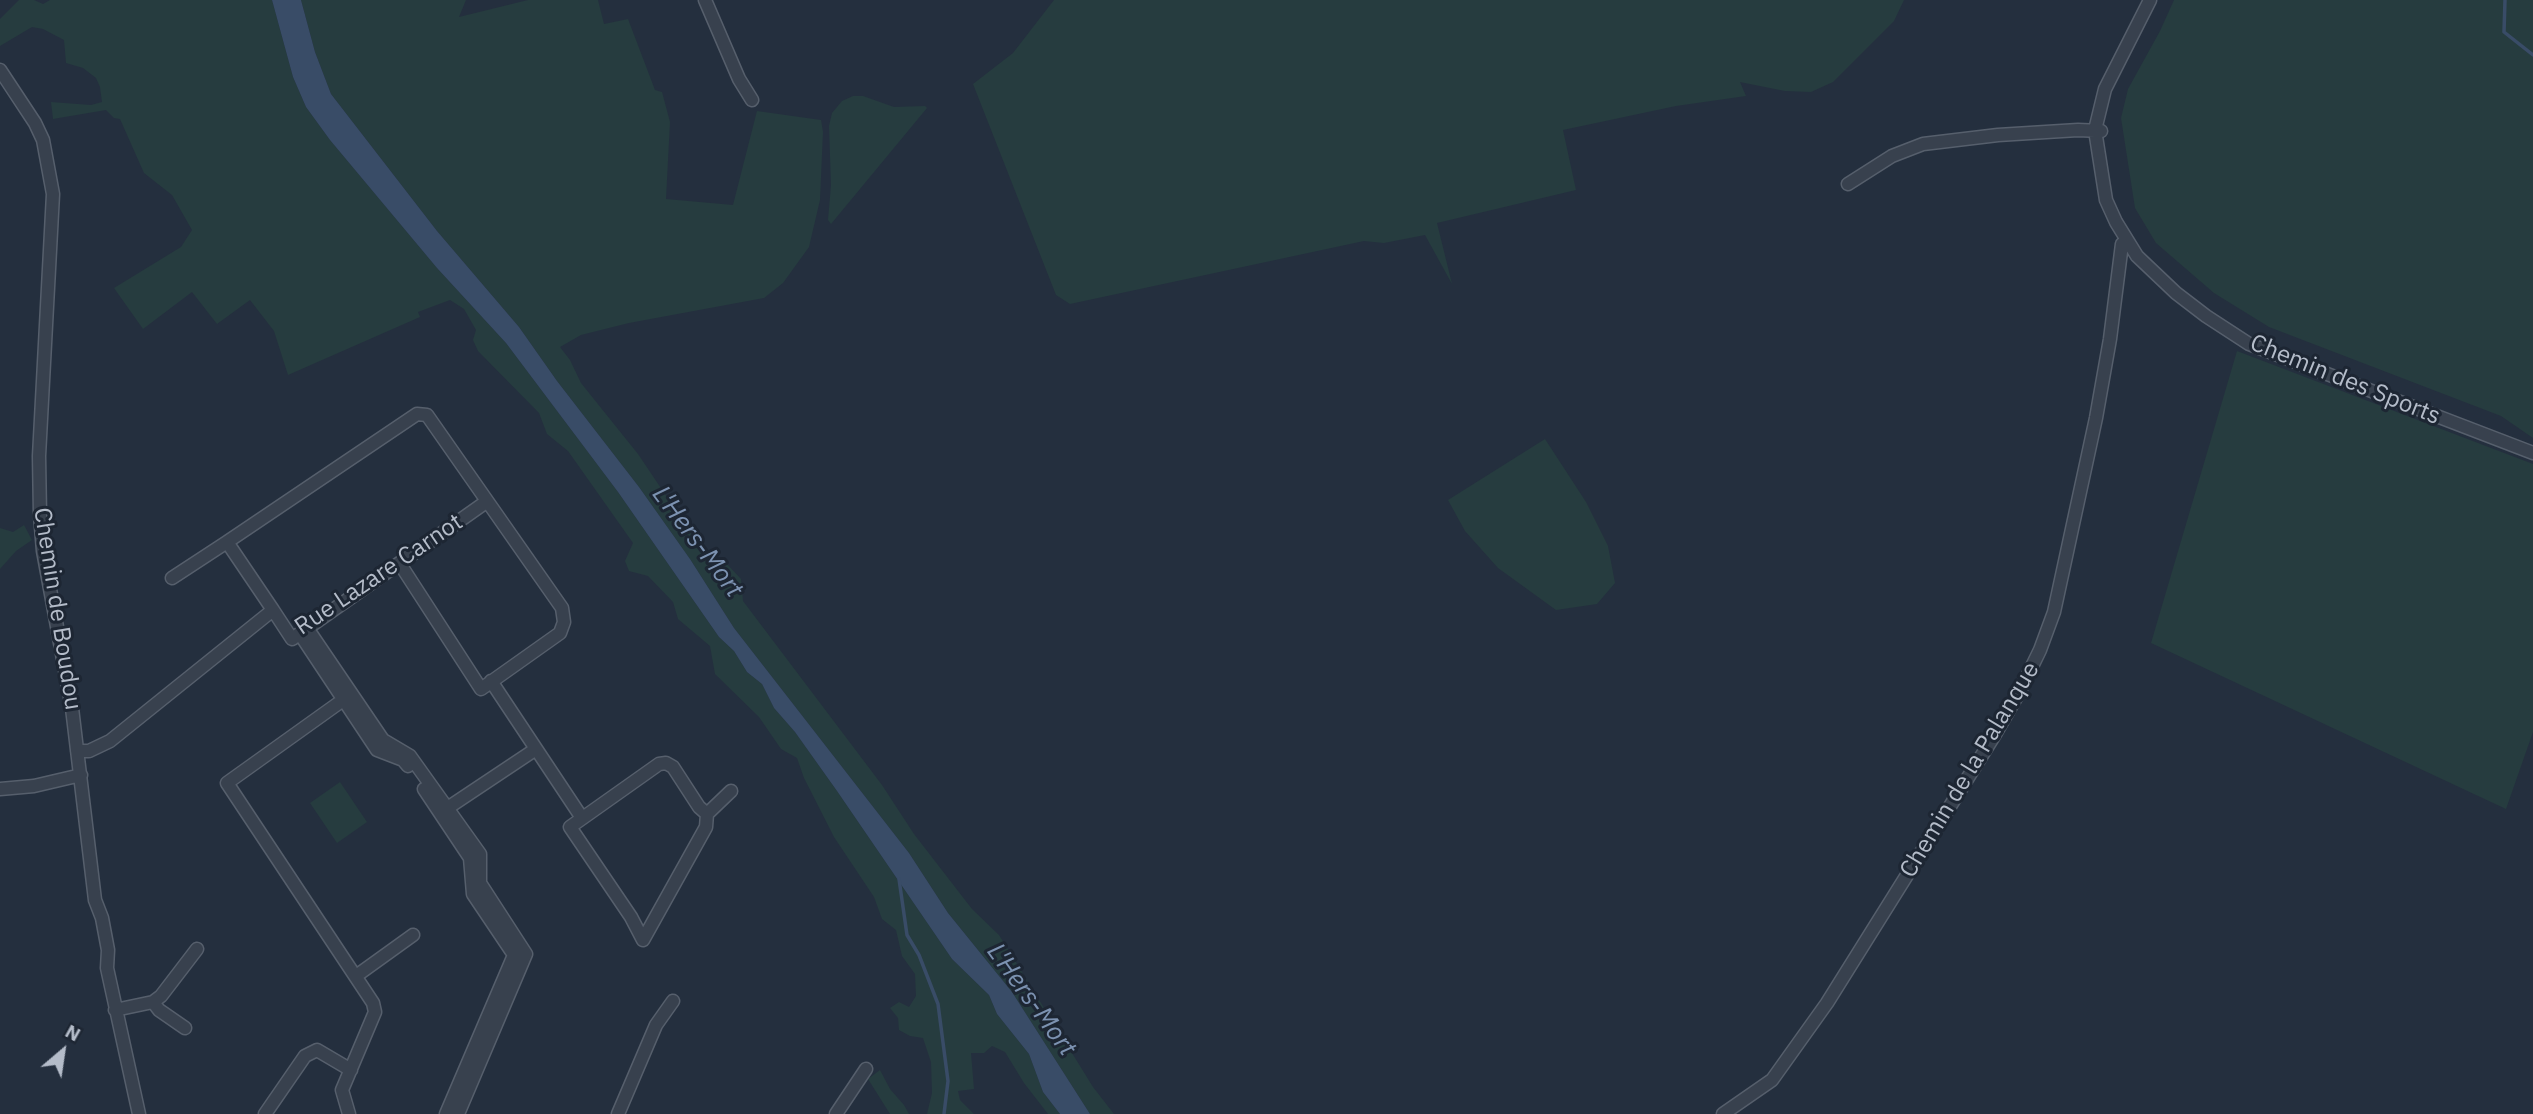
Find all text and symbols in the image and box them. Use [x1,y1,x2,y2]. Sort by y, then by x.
street label: Chemin des Sports [2246,329,2444,431]
water label: L'Hers-Mort [645,480,749,604]
street label: Chemin de Boudou [27,506,87,712]
street label: Rue Lazare Carnot [290,508,468,642]
street label: Chemin de la Palanque [1894,657,2046,883]
water label: L'Hers-Mort [980,938,1082,1062]
north arrow [28,1016,98,1086]
text: N [61,1019,85,1046]

